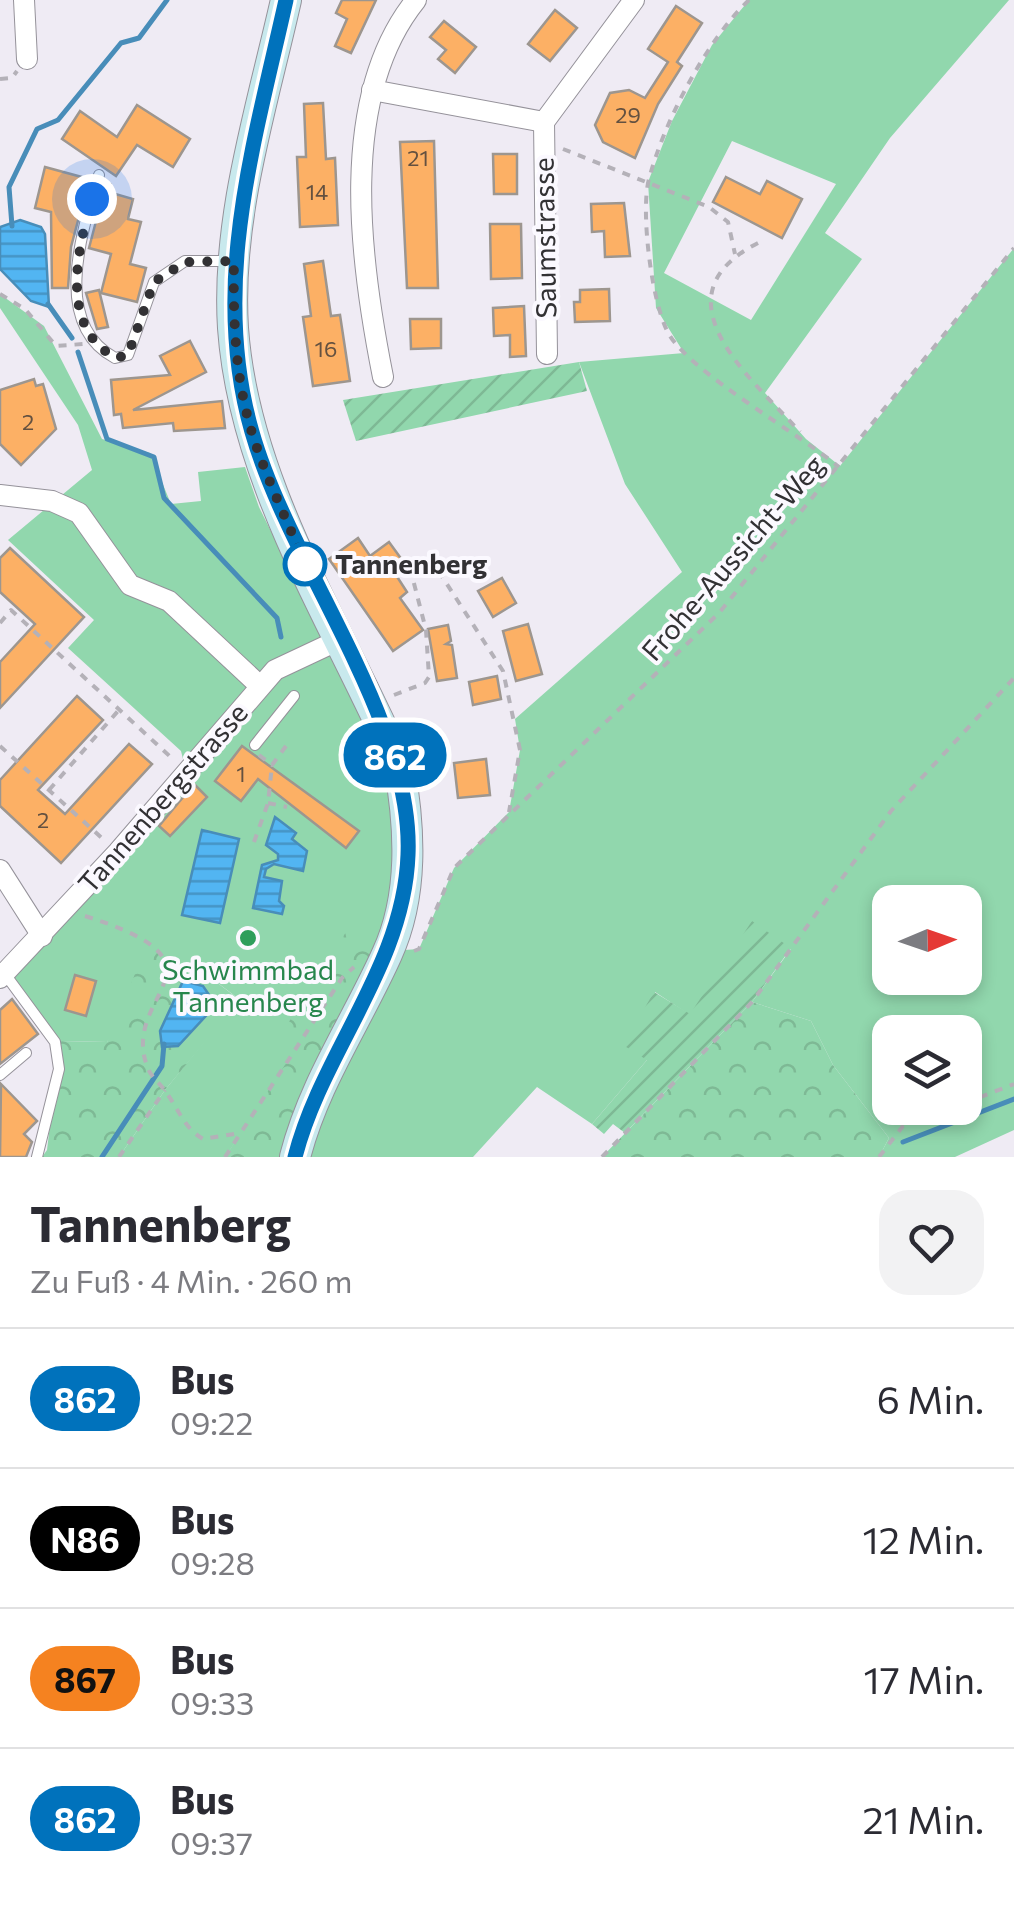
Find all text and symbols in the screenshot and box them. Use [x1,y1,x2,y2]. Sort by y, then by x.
house number: 29 [615,101,641,128]
house number: 21 [407,144,429,171]
street label: Saumstrasse [526,157,562,319]
your location [67,174,117,224]
house number: 14 [306,178,328,205]
house number: 16 [315,335,337,362]
house number: 2 [22,408,34,435]
street label: Frohe-Aussicht-Weg [634,448,831,667]
marker: Tannenberg [284,543,326,585]
place label: Tannenberg [335,546,488,580]
street label: Tannenbergstrasse [70,695,254,899]
line badge: 862 [338,722,452,788]
text: 862 [364,734,426,777]
house number: 1 [236,760,246,787]
house number: 2 [37,806,49,833]
north arrow [872,885,982,995]
map controls [872,885,982,1125]
marker: Schwimmbad Tannenberg [237,927,259,949]
place label: Schwimmbad Tannenberg [162,952,334,1018]
button: layers [872,1015,982,1125]
button: heart [879,1190,984,1295]
text: Tannenberg [30,1193,291,1252]
text: Zu Fuß · 4 Min. · 260 m [30,1260,352,1300]
text: Bus [170,1355,235,1402]
text: 6 Min. [877,1375,984,1422]
text: 862 [54,1377,116,1420]
text: 09:22 [170,1402,253,1442]
text: Bus [170,1495,235,1542]
text: 12 Min. [863,1515,984,1562]
text: N86 [50,1517,120,1560]
text: 09:28 [170,1542,255,1582]
text: Bus [170,1635,235,1682]
text: 17 Min. [864,1655,984,1702]
text: 867 [54,1657,116,1700]
text: 09:33 [170,1682,254,1722]
text: Bus [170,1775,235,1822]
text: 21 Min. [863,1795,984,1842]
text: 862 [54,1797,116,1840]
text: 09:37 [170,1822,253,1862]

